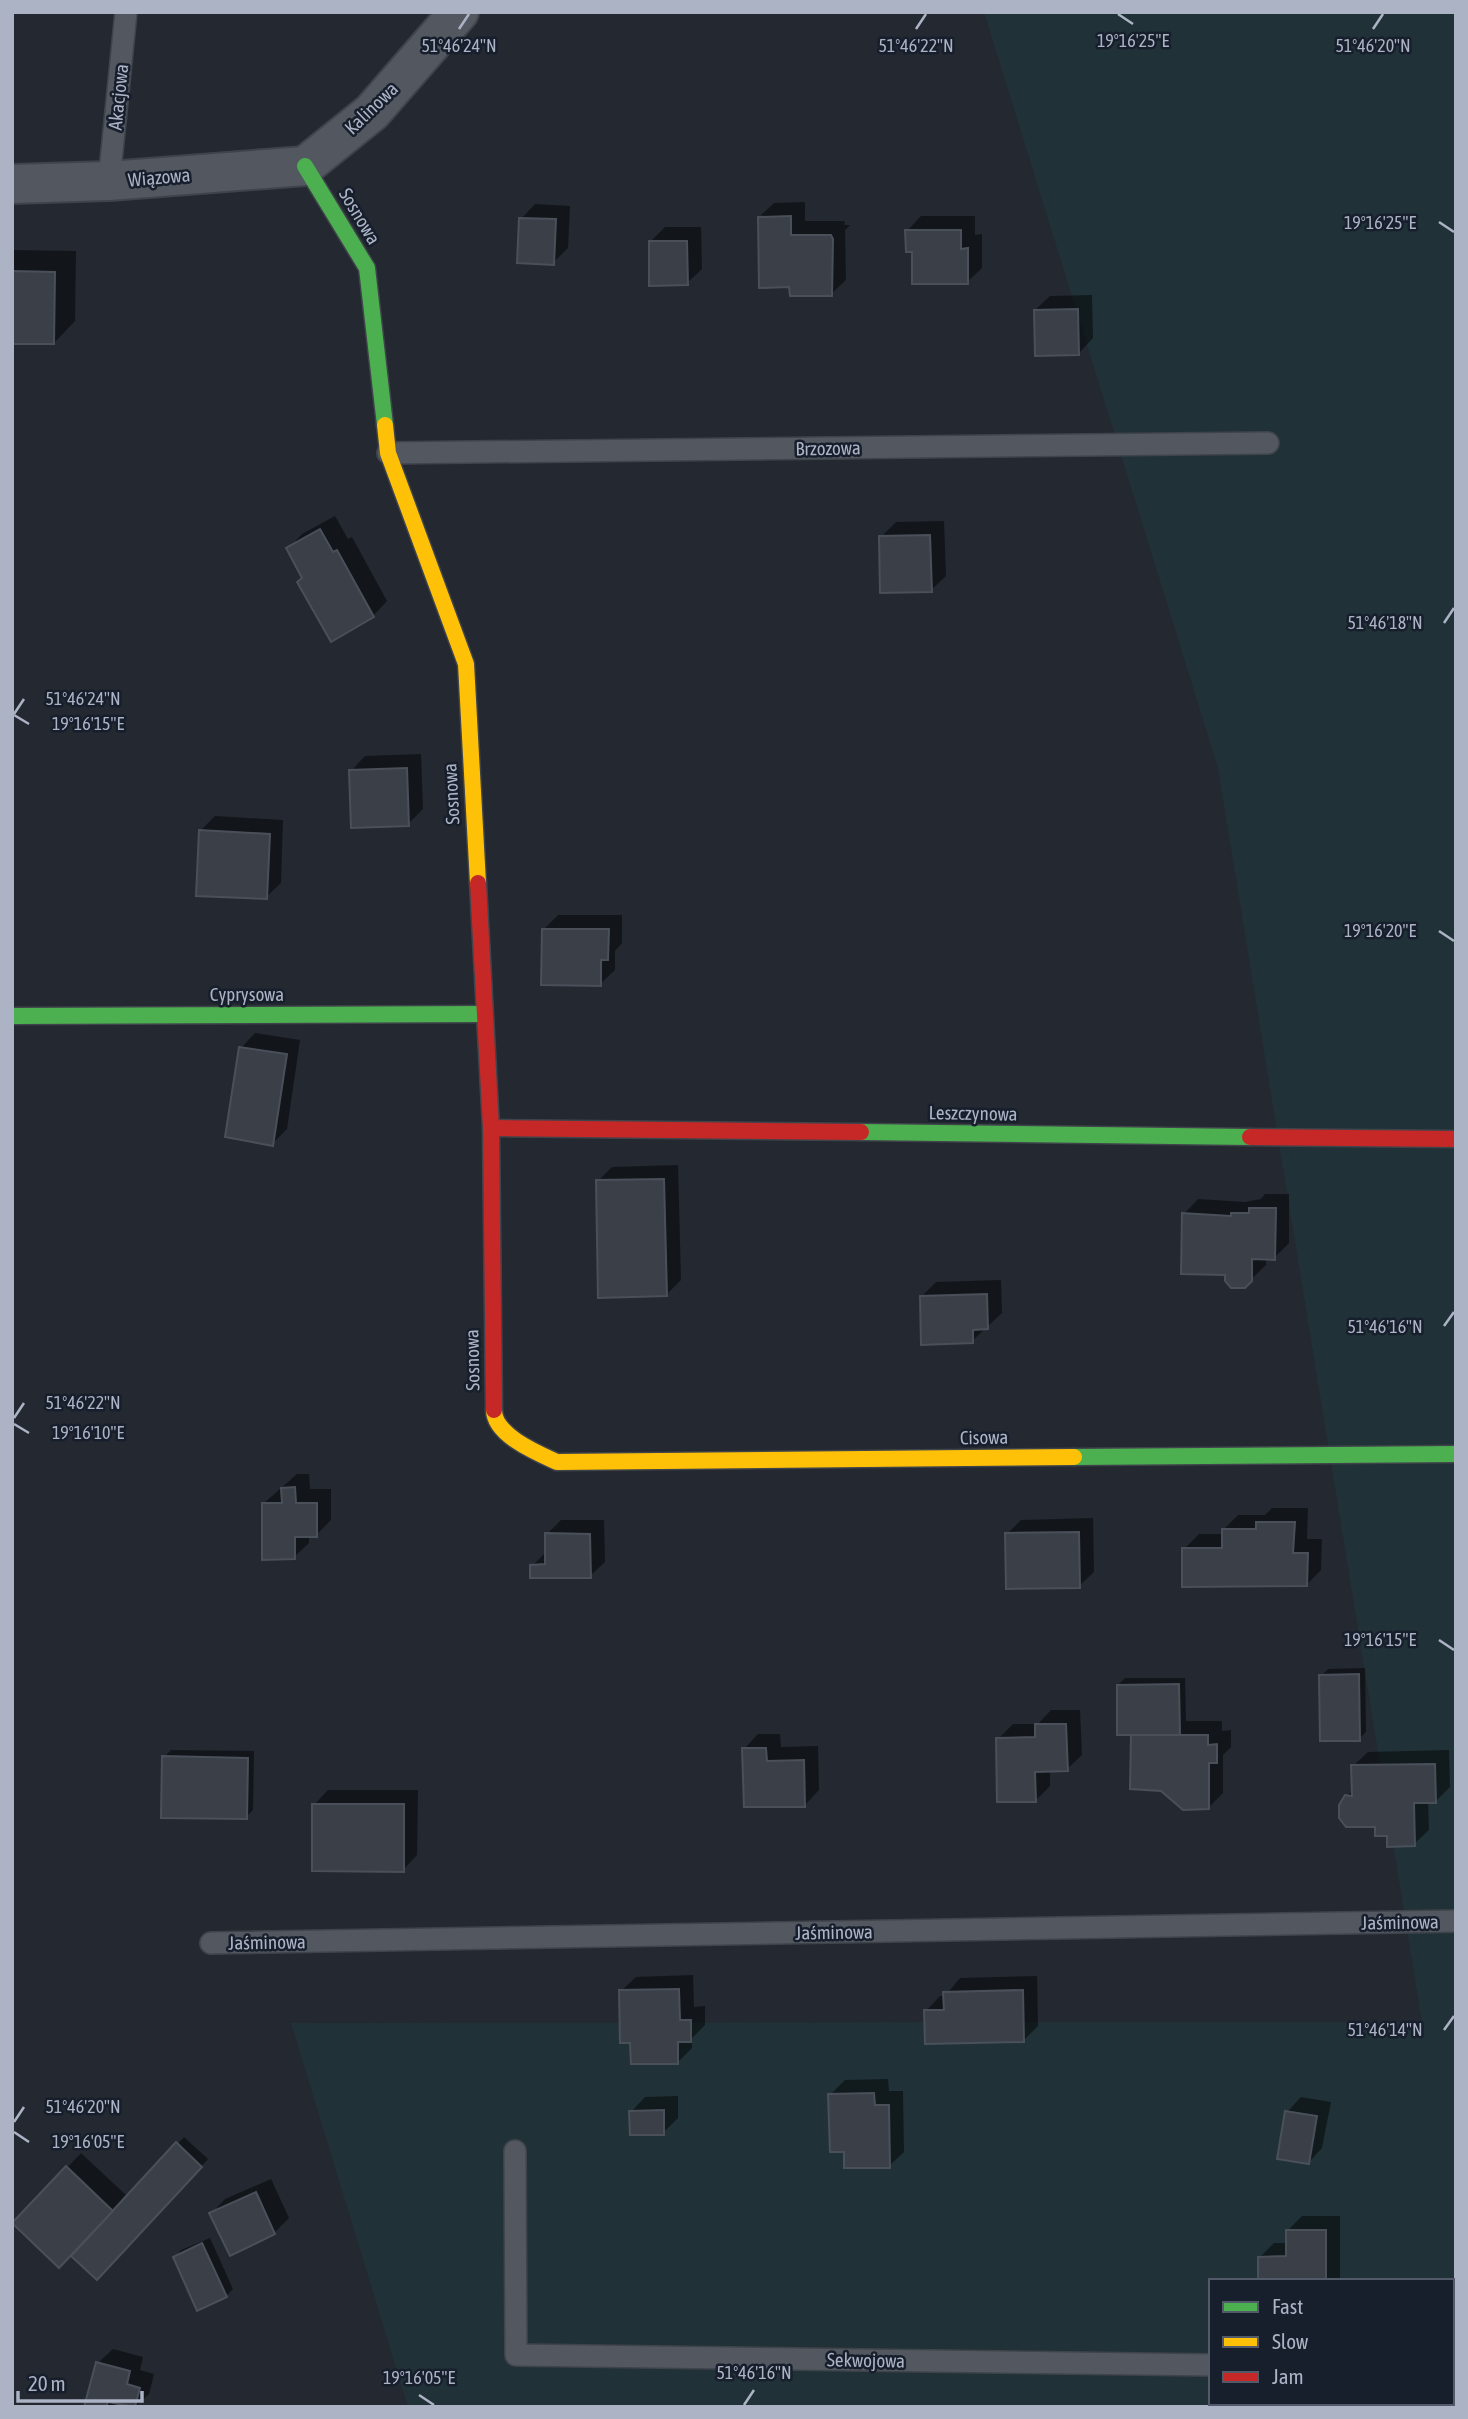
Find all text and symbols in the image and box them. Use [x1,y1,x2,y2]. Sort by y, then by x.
text: 19°16'25"E [1097,30,1169,51]
text: 51°46'24"N [421,35,497,56]
text: 51°46'22"N [878,35,954,56]
text: 51°46'20"N [1335,35,1411,56]
street label: Akacjowa [104,63,132,131]
street label: Kalinowa [340,77,402,139]
street label: Wiązowa [127,163,191,191]
street label: Sosnowa [335,184,385,248]
text: 19°16'25"E [1344,212,1416,233]
street label: Brzozowa [795,436,861,460]
text: 51°46'18"N [1347,612,1423,633]
text: 51°46'24"N [45,688,121,709]
text: 19°16'15"E [52,713,124,734]
street label: Sosnowa [438,763,464,825]
text: 19°16'20"E [1344,920,1416,941]
street label: Cyprysowa [210,983,284,1005]
street label: Leszczynowa [928,1101,1018,1125]
text: 51°46'16"N [1347,1316,1423,1337]
street label: Sosnowa [460,1329,484,1391]
text: 51°46'22"N [45,1392,121,1413]
text: 19°16'10"E [52,1422,124,1443]
street label: Cisowa [960,1426,1008,1448]
text: 19°16'15"E [1344,1629,1416,1650]
street label: Jaśminowa [1361,1910,1439,1934]
street label: Jaśminowa [795,1920,873,1944]
street label: Jaśminowa [228,1930,306,1954]
text: 51°46'14"N [1347,2019,1423,2040]
text: 51°46'20"N [45,2096,121,2117]
text: 19°16'05"E [52,2131,124,2152]
legend [1209,2279,1454,2405]
text: Fast [1272,2294,1303,2318]
text: Slow [1272,2329,1309,2353]
street label: Sekwojowa [827,2348,905,2372]
scale bar [18,2360,142,2404]
text: 51°46'16"N [716,2362,792,2383]
text: Jam [1272,2364,1304,2388]
text: 19°16'05"E [383,2367,455,2388]
text: 20 m [28,2371,66,2395]

